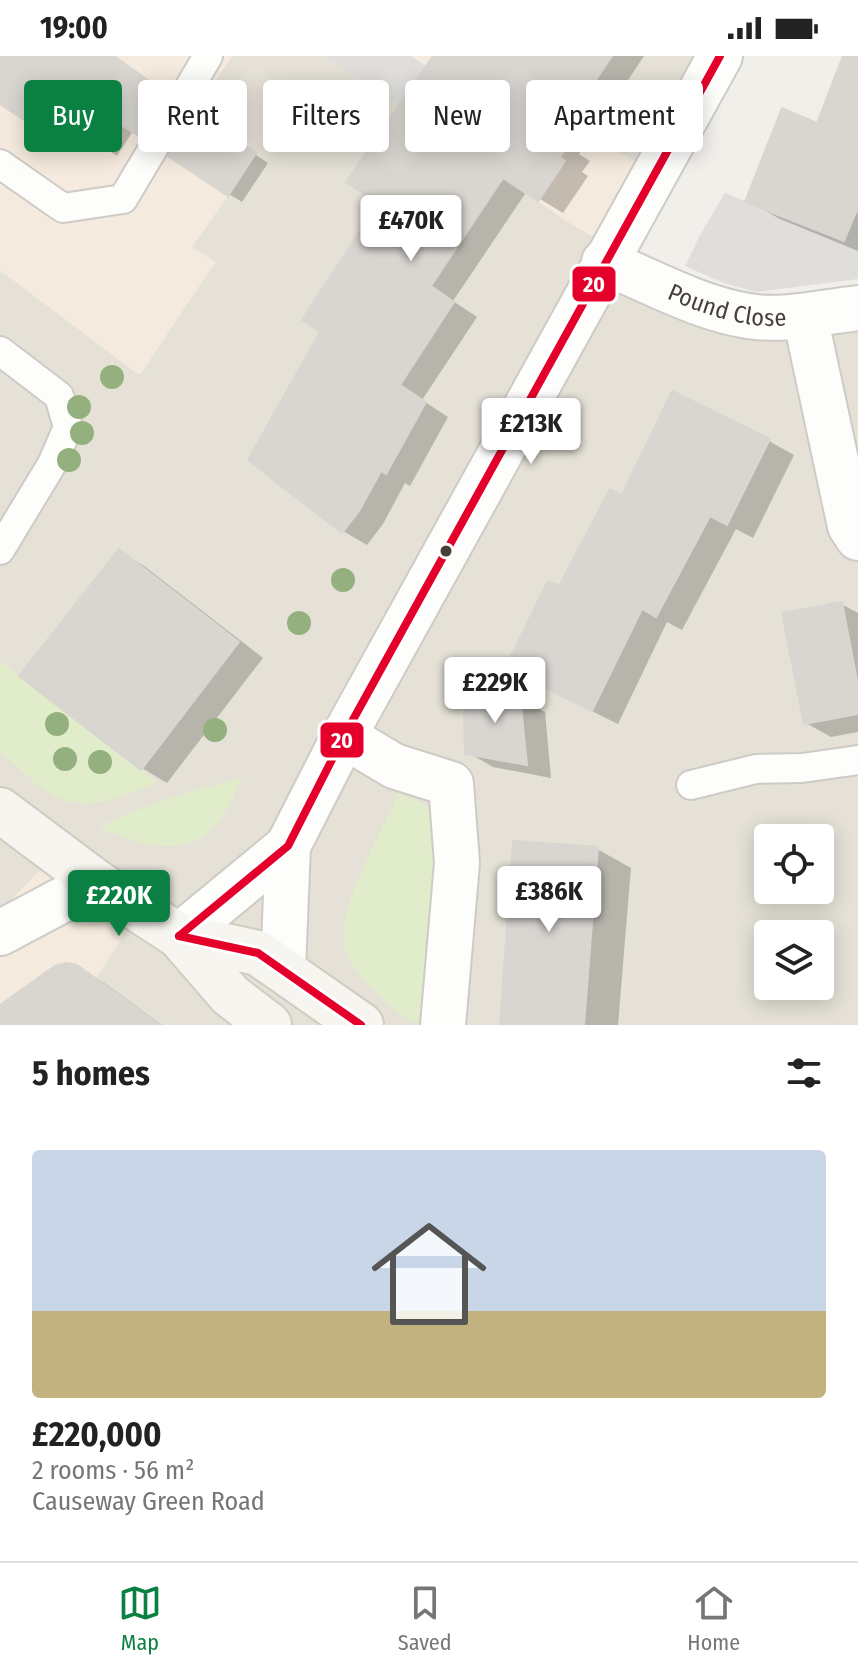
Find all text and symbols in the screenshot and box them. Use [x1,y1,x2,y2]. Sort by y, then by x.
text: 19:00 [40,10,108,46]
chip: Buy [24,80,122,152]
chip: Rent [138,80,247,152]
chip: Filters [263,80,389,152]
chip: New [405,80,510,152]
chip: Apartment [526,80,703,152]
pin: £470K [355,195,467,263]
text: £470K [378,205,444,236]
line badge: 20 [571,265,617,303]
text: 20 [582,271,605,298]
street label: Pound Close [664,278,787,332]
pin: £213K [475,398,587,466]
text: £213K [500,408,562,439]
unlabelled marker [438,543,454,559]
pin: £229K [439,657,551,725]
text: £229K [462,667,528,698]
line badge: 20 [319,721,365,759]
text: 20 [330,727,353,754]
map controls [754,824,834,1000]
button: locate [754,824,834,904]
pin: £386K [493,866,605,934]
pin: £220K [63,870,175,938]
text: £386K [515,876,583,907]
text: £220K [86,880,152,911]
button: layers [754,920,834,1000]
icon: filters [782,1051,826,1095]
text: 5 homes [32,1053,150,1094]
icon: home [357,1202,501,1346]
text: £220,000 [32,1414,162,1455]
text: 2 rooms · 56 m² [32,1455,194,1486]
text: Causeway Green Road [32,1486,265,1517]
tab: Map [118,1581,162,1656]
tab: Saved [398,1581,452,1656]
tab: Home [687,1581,740,1656]

